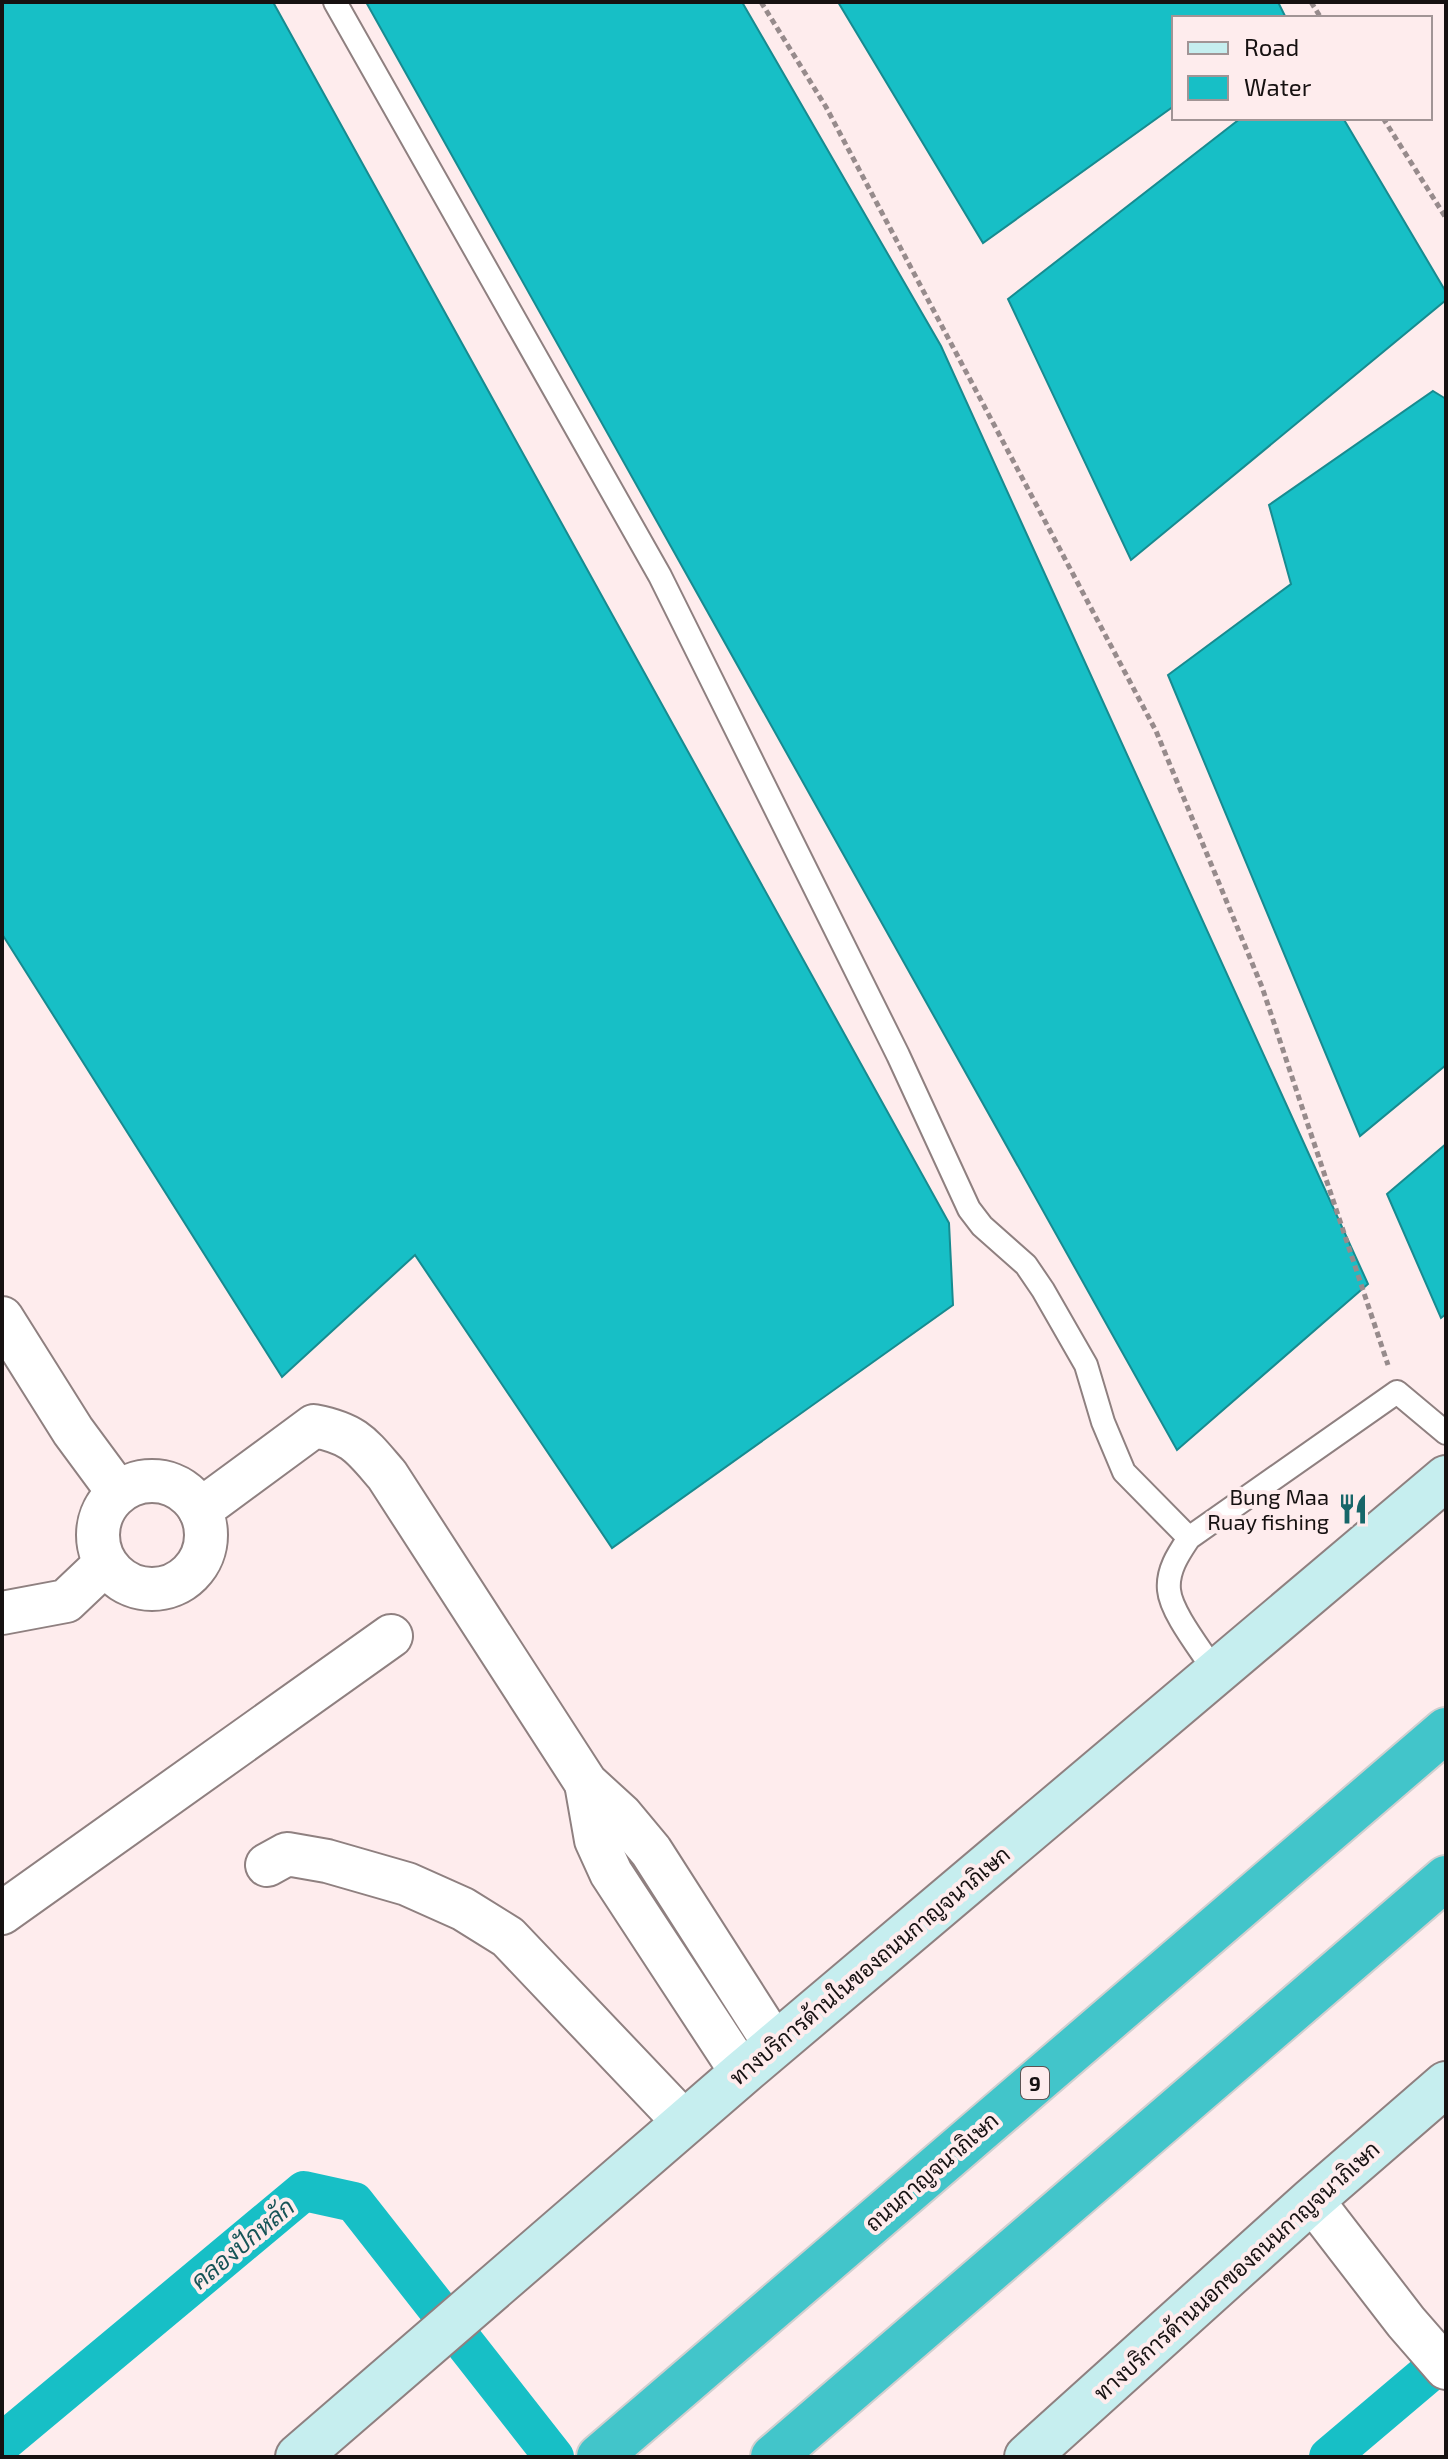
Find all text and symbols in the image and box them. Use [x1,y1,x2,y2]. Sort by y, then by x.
legend [1172,16,1432,120]
text: Road [1244,32,1299,61]
text: Water [1244,72,1312,101]
place label: Bung Maa Ruay fishing [1207,1483,1329,1534]
restaurant icon: Bung Maa Ruay fishing [1336,1492,1370,1526]
street label: ทางบริการด้านในของถนนกาญจนาภิเษก [724,1840,1015,2091]
road number: 9 [1021,2067,1049,2099]
street label: ถนนกาญจนาภิเษก [859,2106,1004,2237]
street label: ทางบริการด้านนอกของถนนกาญจนาภิเษก [1088,2135,1385,2406]
water label: คลองปักหลัก [184,2191,300,2295]

